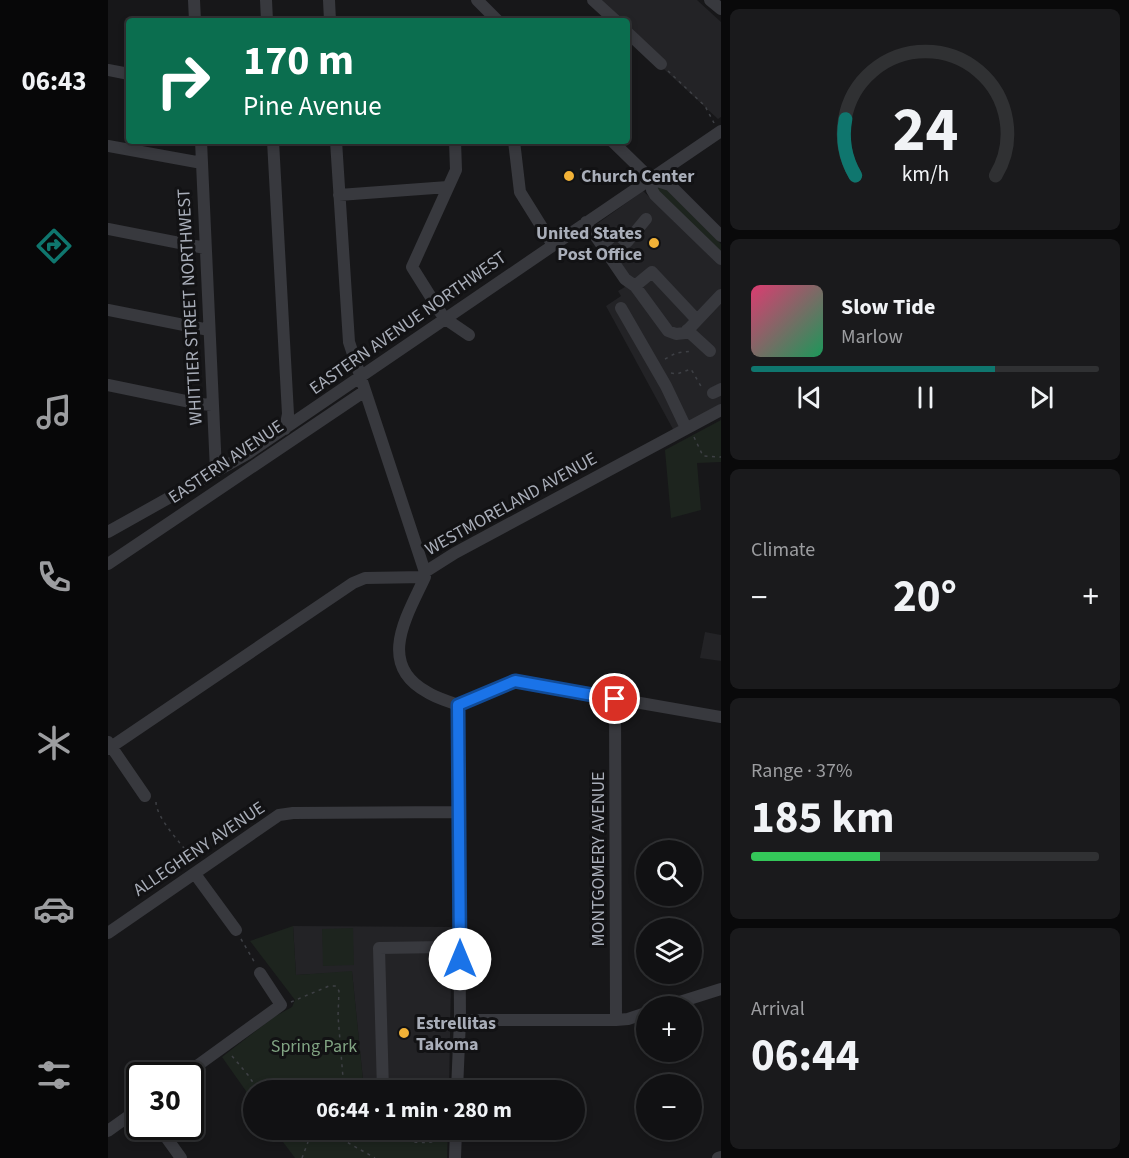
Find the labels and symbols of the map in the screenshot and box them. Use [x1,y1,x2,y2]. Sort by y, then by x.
place label: Church Center [581,164,695,189]
marker: Church Center [562,169,576,183]
street label: WHITTIER STREET NORTHWEST [171,188,209,426]
place label: United States Post Office [536,221,642,267]
marker: United States Post Office [647,236,661,250]
street label: EASTERN AVENUE NORTHWEST [304,245,512,401]
street label: EASTERN AVENUE [163,414,289,510]
street label: WESTMORELAND AVENUE [420,446,602,562]
pin [589,673,640,724]
street label: MONTGOMERY AVENUE [586,772,611,946]
street label: ALLEGHENY AVENUE [128,796,270,902]
position arrow [428,927,492,991]
place label: Estrellitas Takoma [416,1011,496,1057]
marker: Estrellitas Takoma [397,1026,411,1040]
park label: Spring Park [271,1034,357,1059]
speed limit sign: 30 [126,1062,204,1140]

